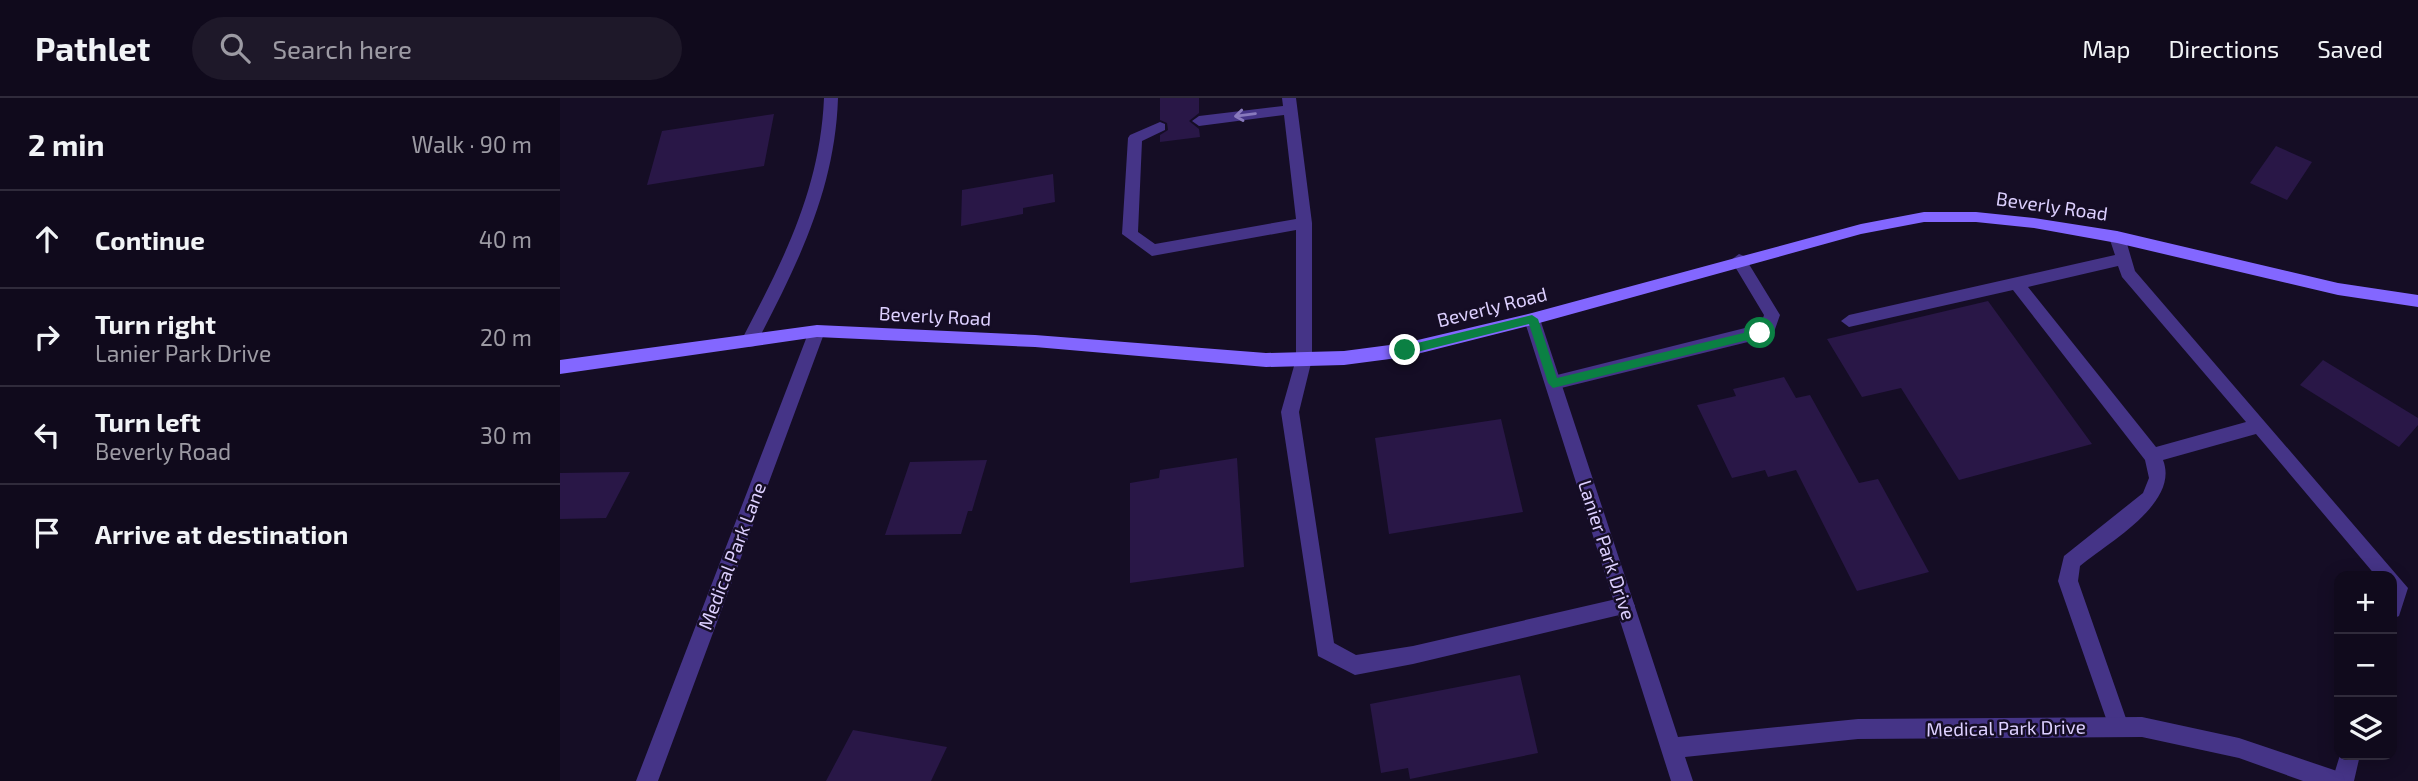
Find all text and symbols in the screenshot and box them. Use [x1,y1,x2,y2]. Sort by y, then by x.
search box [192,17,682,80]
text: Pathlet [35,28,150,68]
icon: search [216,29,254,67]
text: Search here [272,33,412,64]
text: Map [2082,34,2130,63]
text: Directions [2168,34,2279,63]
text: Saved [2317,34,2383,63]
one-way arrow [1234,109,1257,122]
text: 2 min [28,126,105,162]
text: Walk · 90 m [412,130,532,158]
street label: Beverly Road [1995,186,2109,225]
icon: ahead [28,220,66,258]
text: Continue [95,224,205,255]
text: 40 m [479,225,532,253]
street label: Beverly Road [1434,282,1549,331]
street label: Beverly Road [878,301,992,330]
text: Turn right [95,308,216,339]
route start [1744,317,1775,348]
icon: right [28,318,66,356]
text: 20 m [480,323,532,351]
route end [1389,334,1420,365]
text: Lanier Park Drive [95,339,271,367]
text: Turn left [95,406,201,437]
icon: left [28,416,66,454]
text: 30 m [480,421,532,449]
text: Beverly Road [95,437,231,465]
street label: Lanier Park Drive [1574,477,1641,623]
street label: Medical Park Lane [693,479,770,633]
icon: arrive [28,514,66,552]
text: Arrive at destination [95,518,348,549]
map controls [2334,571,2397,760]
button: + [2334,571,2397,634]
button: − [2334,634,2397,697]
button: layers [2334,697,2397,760]
street label: Medical Park Drive [1926,715,2086,740]

